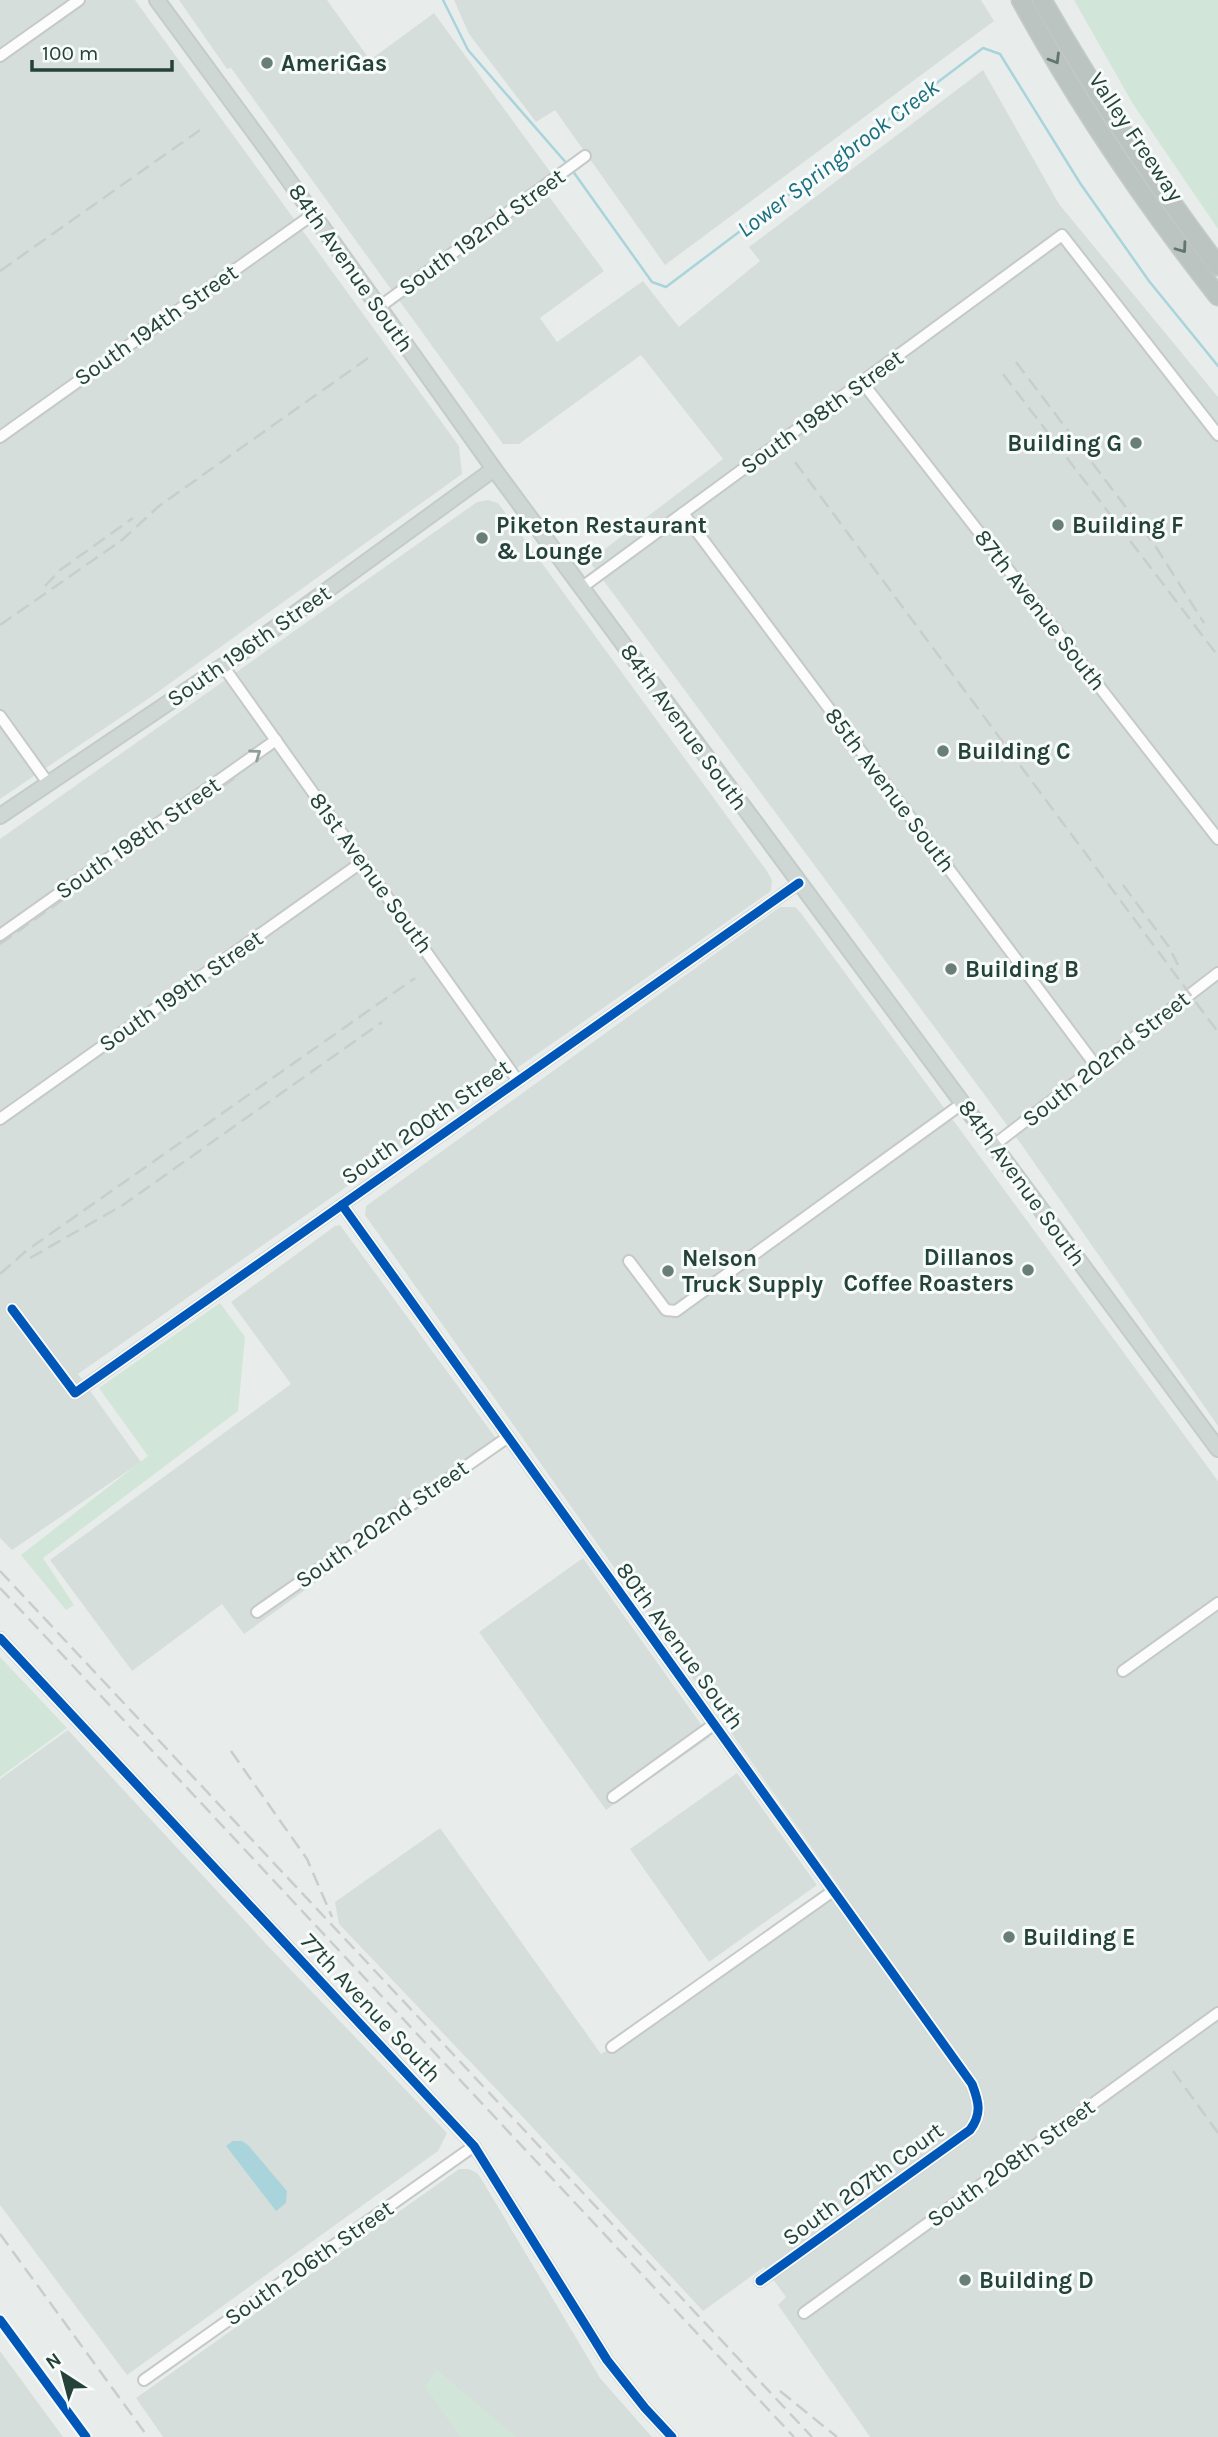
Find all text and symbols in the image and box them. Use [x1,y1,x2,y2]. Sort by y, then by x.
scale bar [32,28,172,72]
text: 100 m [42,41,99,65]
place label: AmeriGas [281,50,387,77]
one-way arrow [1047,51,1060,64]
marker: AmeriGas [259,55,275,71]
street label: Valley Freeway [1083,67,1189,207]
water label: Lower Springbrook Creek [732,72,945,243]
street label: South 192nd Street [394,162,571,301]
street label: 84th Avenue South [283,179,419,357]
one-way arrow [1173,240,1186,253]
street label: South 194th Street [69,258,243,391]
street label: South 198th Street [735,344,909,480]
place label: Building G [1007,430,1122,457]
marker: Building G [1128,435,1144,451]
place label: Piketon Restaurant & Lounge [496,512,707,565]
place label: Building F [1072,512,1184,539]
marker: Building F [1050,517,1066,533]
street label: 87th Avenue South [969,524,1111,696]
marker: Piketon Restaurant & Lounge [474,530,490,546]
street label: South 196th Street [162,579,336,713]
street label: 84th Avenue South [615,639,753,815]
street label: 85th Avenue South [819,702,961,878]
place label: Building C [957,738,1071,765]
marker: Building C [935,743,951,759]
one-way arrow [248,750,261,762]
street label: South 198th Street [51,771,226,905]
street label: 81st Avenue South [304,787,438,959]
street label: South 199th Street [94,924,268,1058]
place label: Building B [965,956,1079,983]
marker: Building B [943,961,959,977]
street label: South 202nd Street [1017,985,1195,1133]
street label: South 200th Street [336,1053,516,1190]
street label: 84th Avenue South [953,1095,1091,1271]
place label: Dillanos Coffee Roasters [843,1244,1014,1297]
place label: Nelson Truck Supply [682,1245,823,1298]
marker: Dillanos Coffee Roasters [1020,1262,1036,1278]
marker: Nelson Truck Supply [660,1263,676,1279]
street label: South 202nd Street [290,1454,474,1594]
street label: 80th Avenue South [610,1557,750,1735]
place label: Building E [1023,1924,1136,1951]
street label: 77th Avenue South [295,1928,447,2088]
marker: Building E [1001,1929,1017,1945]
street label: South 208th Street [922,2093,1100,2233]
street label: South 207th Court [778,2117,949,2251]
street label: South 206th Street [219,2194,399,2331]
place label: Building D [979,2267,1094,2294]
marker: Building D [957,2272,973,2288]
north arrow [28,2339,98,2409]
text: N [42,2348,66,2374]

